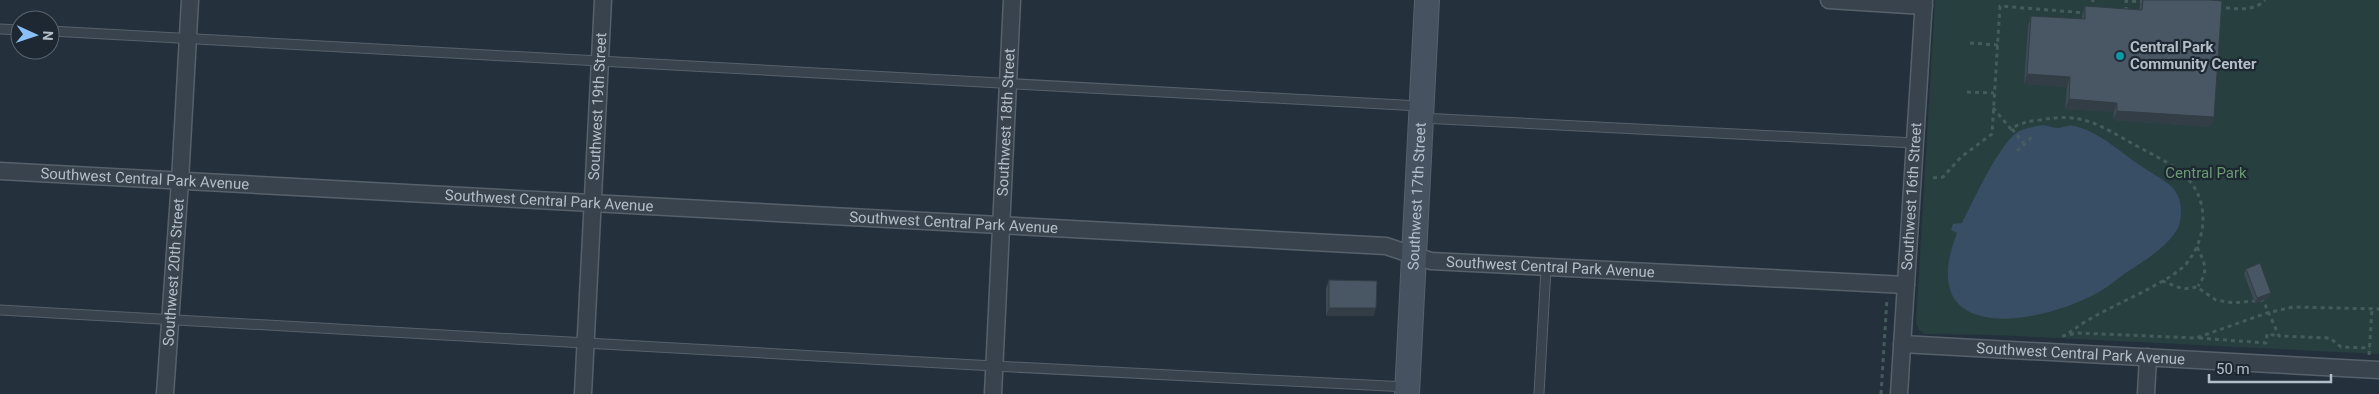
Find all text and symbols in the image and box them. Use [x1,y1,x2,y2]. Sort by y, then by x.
north arrow [10,10,60,60]
text: N [40,30,56,41]
street label: Southwest 19th Street [585,32,610,181]
place label: Central Park Community Center [2130,38,2257,73]
street label: Southwest 18th Street [994,48,1019,197]
marker: Central Park Community Center [2114,50,2126,62]
street label: Southwest 17th Street [1404,122,1430,271]
street label: Southwest 16th Street [1898,122,1925,271]
street label: Southwest Central Park Avenue [40,164,250,193]
park label: Central Park [2165,164,2247,182]
street label: Southwest Central Park Avenue [444,186,654,215]
street label: Southwest 20th Street [159,198,188,347]
street label: Southwest Central Park Avenue [849,208,1058,237]
street label: Southwest Central Park Avenue [1446,253,1655,281]
street label: Southwest Central Park Avenue [1976,339,2186,368]
scale bar [2209,352,2332,384]
text: 50 m [2216,360,2250,378]

